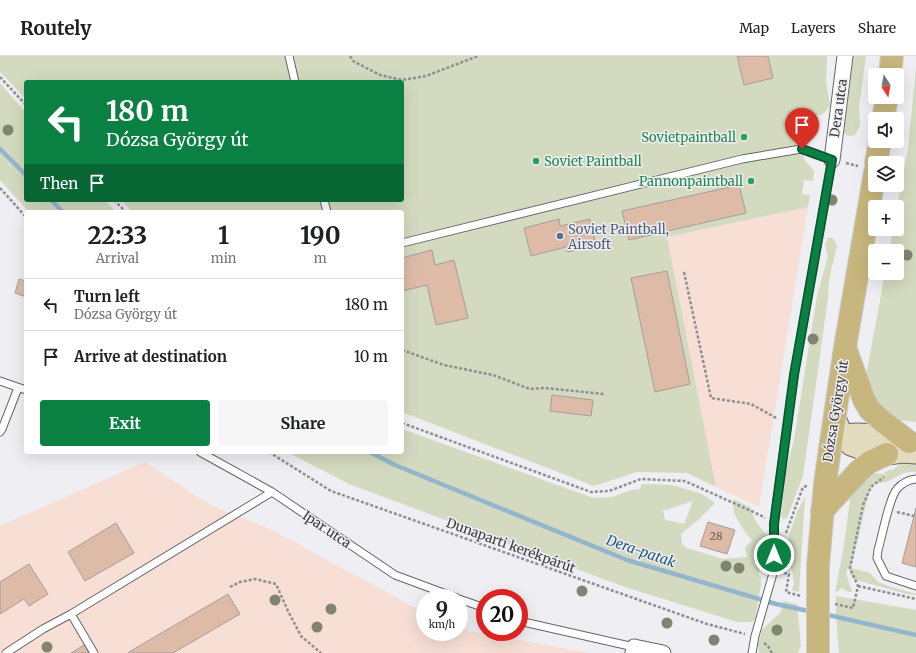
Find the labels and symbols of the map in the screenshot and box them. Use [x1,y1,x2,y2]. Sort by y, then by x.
north arrow [868,68,904,104]
street label: Dera utca [826,78,851,138]
pin [785,108,819,149]
place label: Sovietpaintball [641,129,736,146]
marker: Sovietpaintball [739,132,749,142]
place label: Soviet Paintball [544,153,642,170]
marker: Soviet Paintball [531,156,541,166]
place label: Pannonpaintball [639,173,743,190]
marker: Pannonpaintball [746,176,756,186]
place label: Soviet Paintball, Airsoft [567,221,669,253]
marker: Soviet Paintball, Airsoft [555,231,565,241]
street label: Dózsa György út [819,359,852,463]
street label: Ipar utca [299,507,354,552]
street label: Dunaparti kerékpárút [444,514,578,577]
house number: 28 [710,529,723,543]
water label: Dera-patak [603,530,678,571]
position arrow [753,534,795,576]
speed limit sign: 20 [476,589,528,641]

